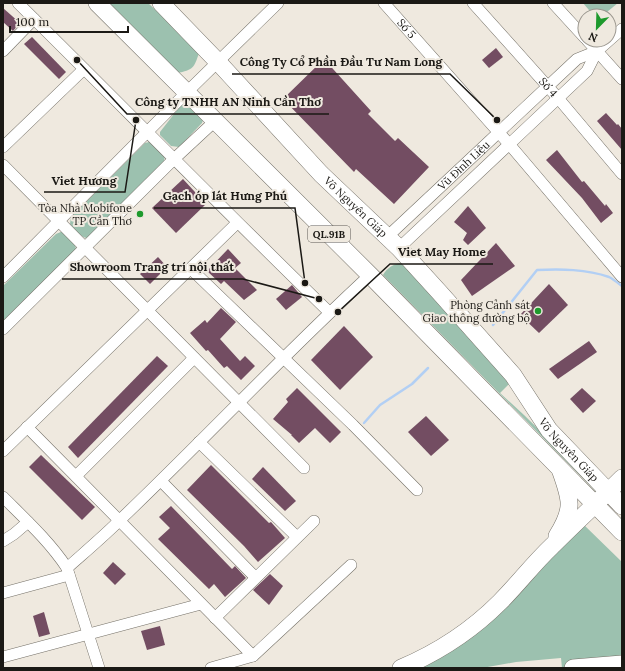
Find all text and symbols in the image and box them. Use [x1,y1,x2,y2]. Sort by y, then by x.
scale bar [10,8,128,34]
north arrow [577,8,617,48]
text: 100 m [16,14,49,29]
street label: Số 5 [394,16,419,41]
text: N [586,29,600,45]
callout: Công Ty Cổ Phần Đầu Tư Nam Long [232,50,450,74]
text: Công Ty Cổ Phần Đầu Tư Nam Long [240,54,444,69]
street label: Số 4 [536,75,561,100]
callout: Công ty TNHH AN Ninh Cần Thơ [127,90,329,114]
text: Công ty TNHH AN Ninh Cần Thơ [135,94,321,109]
street label: Vũ Đình Liệu [434,137,493,194]
callout: Viet Hương [44,168,125,192]
text: Viet Hương [52,173,118,188]
street label: Võ Nguyên Giáp [320,173,391,241]
callout: Gạch óp lát Hưng Phú [154,184,295,208]
text: Gạch óp lát Hưng Phú [163,188,288,203]
place label: Tòa Nhà Mobifone TP Cần Thơ [38,201,132,228]
marker: Tòa Nhà Mobifone TP Cần Thơ [135,209,145,219]
road number: QL.91B [308,226,350,242]
callout: Viet May Home [390,240,493,264]
text: Viet May Home [398,244,486,259]
callout: Showroom Trang trí nội thất [62,255,243,279]
text: Showroom Trang trí nội thất [70,259,235,274]
place label: Phòng Cảnh sát Giao thông đường bộ [423,298,531,325]
marker: Phòng Cảnh sát Giao thông đường bộ [533,306,543,316]
street label: Võ Nguyên Giáp [535,414,602,485]

